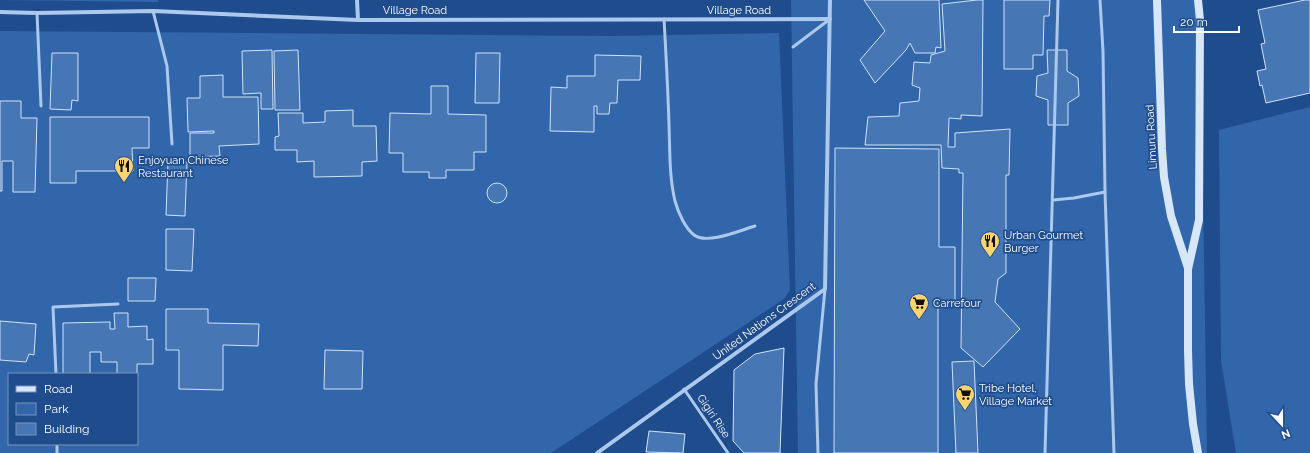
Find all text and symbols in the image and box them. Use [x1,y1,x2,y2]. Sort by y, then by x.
street label: Village Road [383,4,447,17]
street label: Village Road [707,4,771,17]
scale bar [1174,8,1239,34]
text: 20 m [1180,15,1208,29]
street label: Limuru Road [1143,104,1160,170]
place label: Enjoyuan Chinese Restaurant [138,154,229,180]
restaurant icon: Enjoyuan Chinese Restaurant [113,155,135,183]
place label: Urban Gourmet Burger [1004,229,1083,255]
restaurant icon: Urban Gourmet Burger [979,230,1001,258]
street label: United Nations Crescent [710,280,818,363]
supermarket icon: Carrefour [908,292,930,320]
place label: Carrefour [933,297,981,310]
legend [8,373,138,445]
text: Road [44,382,73,396]
place label: Tribe Hotel, Village Market [979,382,1052,408]
supermarket icon: Tribe Hotel, Village Market [954,383,976,411]
street label: Gigiri Rise [694,392,733,441]
text: Park [44,402,69,416]
north arrow [1262,405,1302,445]
text: Building [44,422,90,436]
text: N [1279,426,1292,441]

